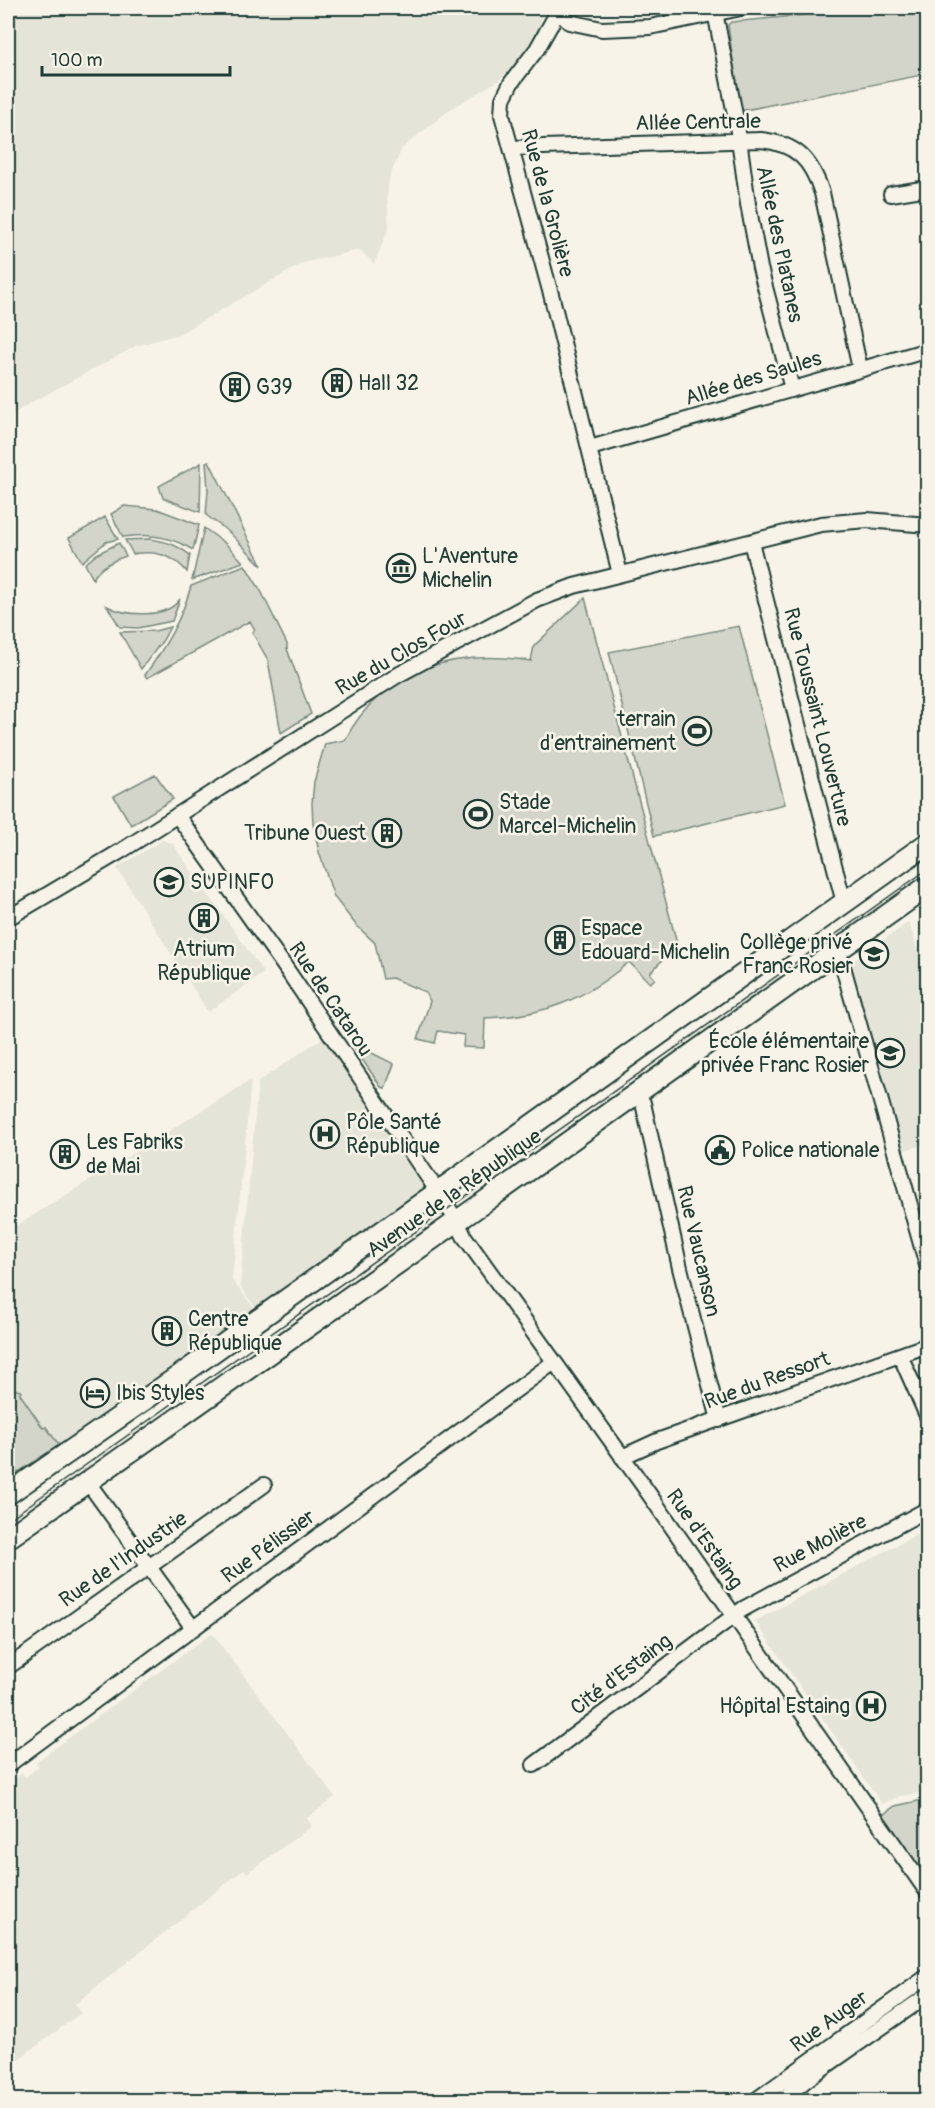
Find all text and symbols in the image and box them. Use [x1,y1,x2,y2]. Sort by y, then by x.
scale bar [42,39,230,77]
text: 100 m [51,49,103,72]
street label: Allée Centrale [635,108,762,137]
street label: Rue de la Grolière [515,126,580,281]
street label: Allée des Platanes [750,163,809,325]
street label: Allée des Saules [682,345,825,412]
building icon: Hall 32 [321,367,353,399]
place label: Hall 32 [358,370,419,397]
building icon: G39 [219,371,251,403]
place label: G39 [256,374,292,401]
place label: L'Aventure Michelin [422,543,519,594]
museum icon: L'Aventure Michelin [385,552,417,584]
street label: Rue du Clos Four [331,605,472,702]
street label: Rue Toussaint Louverture [777,605,858,830]
place label: terrain d'entrainement [540,706,677,757]
sports icon: terrain d'entrainement [681,715,713,747]
place label: Stade Marcel-Michelin [499,789,637,840]
sports icon: Stade Marcel-Michelin [462,798,494,830]
building icon: Tribune Ouest [371,817,403,849]
place label: Tribune Ouest [244,820,367,847]
school or university icon: SUPINFO [153,866,185,898]
place label: SUPINFO [190,869,274,896]
building icon: Atrium République [188,902,220,934]
place label: Espace Edouard-Michelin [581,915,730,966]
building icon: Espace Edouard-Michelin [544,924,576,956]
place label: Collège privé Franc Rosier [740,929,854,980]
place label: Atrium République [157,936,251,987]
street label: Rue de Catarou [282,937,379,1062]
school or university icon: Collège privé Franc Rosier [858,938,890,970]
place label: École élémentaire privée Franc Rosier [701,1028,870,1079]
school or university icon: École élémentaire privée Franc Rosier [874,1037,906,1069]
place label: Pôle Santé République [346,1109,442,1160]
hospital icon: Pôle Santé République [309,1118,341,1150]
street label: Avenue de la République [362,1122,548,1264]
place label: Les Fabriks de Mai [86,1129,184,1180]
public building icon: Police nationale [704,1134,736,1166]
place label: Police nationale [741,1137,880,1164]
building icon: Les Fabriks de Mai [49,1138,81,1170]
street label: Rue Vaucanson [670,1183,727,1319]
place label: Centre République [188,1306,282,1357]
building icon: Centre République [151,1315,183,1347]
street label: Rue du Ressort [701,1345,834,1416]
hotel icon: Ibis Styles [79,1377,111,1409]
place label: Ibis Styles [116,1380,205,1407]
street label: Rue d'Estaing [660,1484,749,1595]
street label: Rue Pélissier [216,1503,321,1590]
street label: Rue de l'Industrie [54,1505,193,1614]
street label: Rue Molière [769,1507,872,1579]
street label: Cité d'Estaing [565,1628,677,1721]
hospital icon: Hôpital Estaing [855,1690,887,1722]
place label: Hôpital Estaing [719,1693,850,1720]
street label: Rue Auger [785,1984,874,2059]

